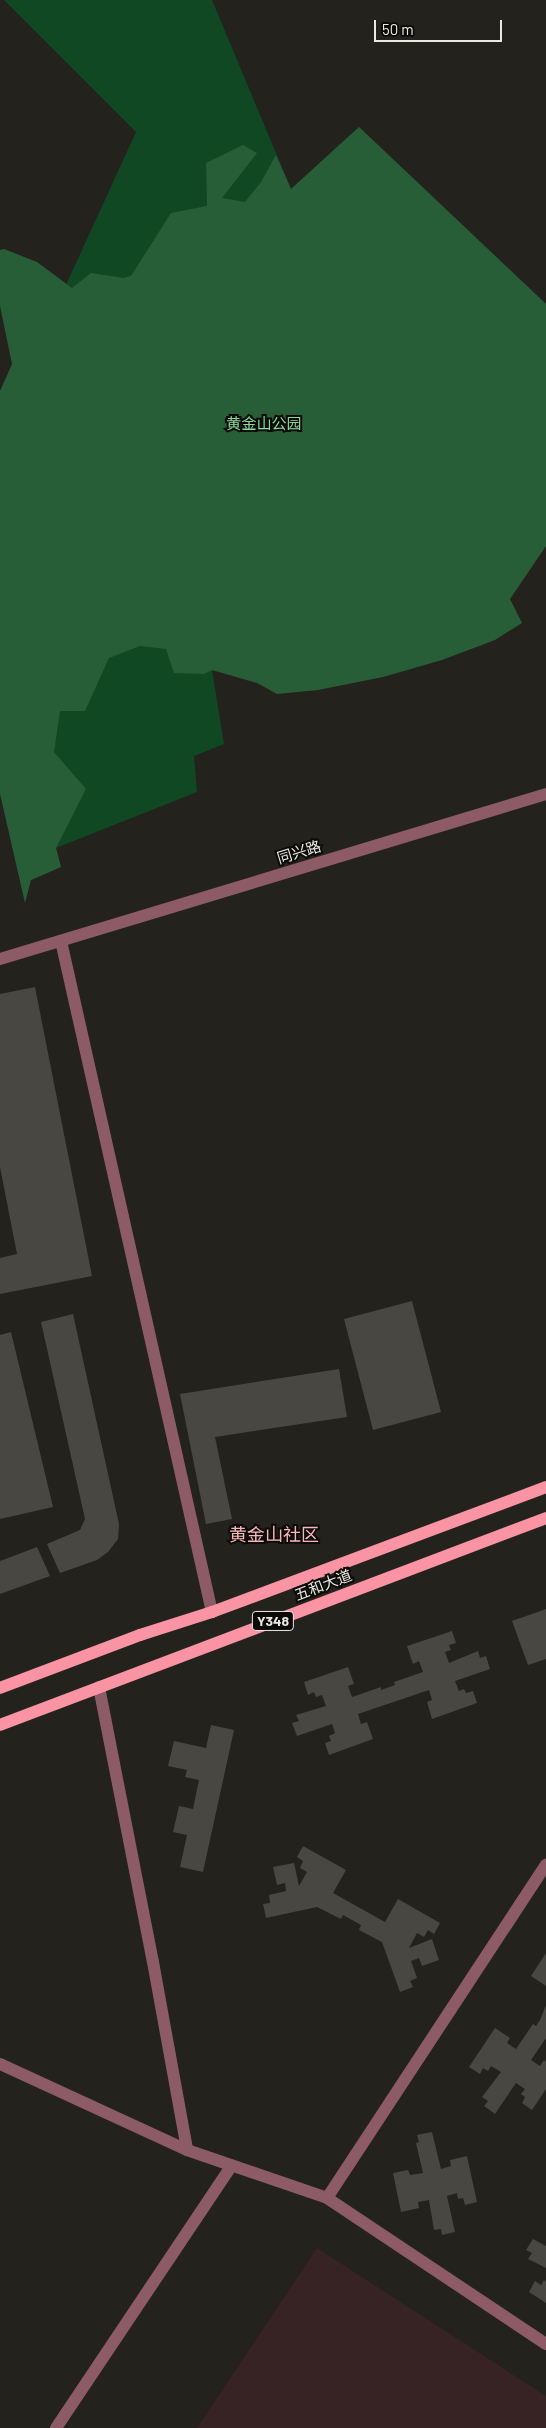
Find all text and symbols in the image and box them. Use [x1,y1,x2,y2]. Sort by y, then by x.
scale bar [376,10,504,42]
text: 50 m [382,20,414,38]
park label: 黄金山公园 [227,415,301,433]
street label: 同兴路 [275,837,323,867]
district label: 黄金山社区 [229,1523,319,1545]
street label: 五和大道 [292,1566,354,1604]
road number: Y348 [252,1610,294,1632]

